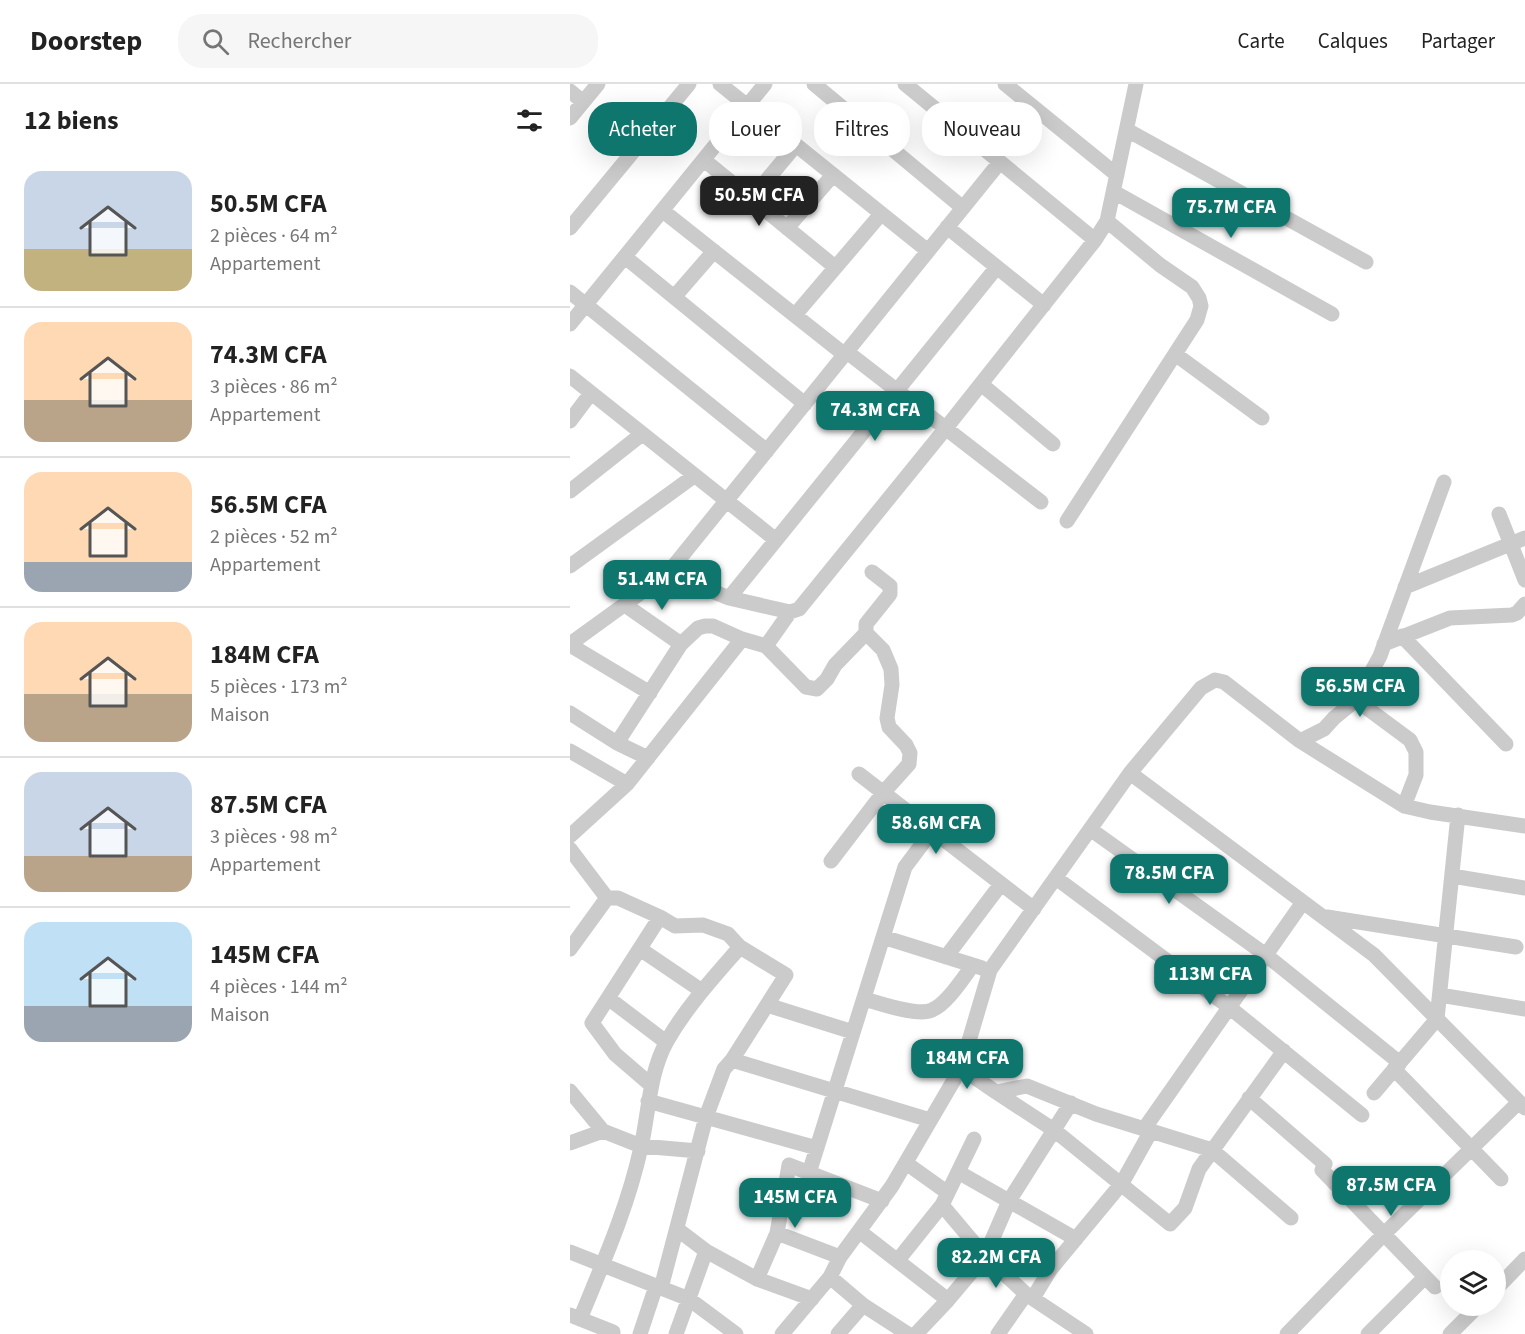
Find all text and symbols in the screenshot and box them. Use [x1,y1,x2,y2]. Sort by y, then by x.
search box [178,14,598,68]
text: Doorstep [30,21,142,61]
icon: search [199,25,232,58]
text: Rechercher [247,25,351,57]
text: Carte [1238,26,1285,56]
text: Calques [1318,26,1388,56]
text: Partager [1421,26,1495,56]
text: 12 biens [24,102,119,139]
chip: Acheter [588,102,697,156]
chip: Louer [709,102,802,156]
chip: Filtres [814,102,910,156]
chip: Nouveau [922,102,1042,156]
icon: filters [513,104,546,137]
pin: 50.5M CFA [690,176,828,227]
text: 50.5M CFA [714,181,804,209]
text: 50.5M CFA [210,185,327,222]
pin: 75.7M CFA [1162,188,1300,239]
text: 75.7M CFA [1186,193,1276,221]
icon: home [72,195,144,267]
text: 2 pièces · 64 m² [210,222,338,250]
text: Appartement [210,250,320,278]
text: 74.3M CFA [210,336,327,373]
icon: home [72,346,144,418]
text: 3 pièces · 86 m² [210,373,338,401]
pin: 74.3M CFA [806,391,944,442]
text: 74.3M CFA [830,396,920,424]
text: Appartement [210,401,320,429]
text: 56.5M CFA [210,486,327,523]
icon: home [72,496,144,568]
text: 2 pièces · 52 m² [210,523,338,551]
text: Appartement [210,551,320,579]
pin: 51.4M CFA [593,560,731,611]
text: 51.4M CFA [617,565,707,593]
text: 184M CFA [210,636,319,673]
icon: home [72,646,144,718]
pin: 56.5M CFA [1291,667,1429,718]
text: 56.5M CFA [1315,672,1405,700]
text: 5 pièces · 173 m² [210,673,348,701]
text: Maison [210,701,270,729]
text: 87.5M CFA [210,786,327,823]
icon: home [72,796,144,868]
pin: 58.6M CFA [867,804,1005,855]
text: 58.6M CFA [891,809,981,837]
text: 3 pièces · 98 m² [210,823,338,851]
text: Appartement [210,851,320,879]
pin: 78.5M CFA [1100,854,1238,905]
text: 78.5M CFA [1124,859,1214,887]
text: 145M CFA [210,936,319,973]
icon: home [72,946,144,1018]
pin: 113M CFA [1148,955,1272,1006]
text: 113M CFA [1168,960,1252,988]
text: 4 pièces · 144 m² [210,973,348,1001]
text: Maison [210,1001,270,1029]
pin: 184M CFA [905,1039,1029,1090]
text: 184M CFA [925,1044,1009,1072]
pin: 87.5M CFA [1322,1166,1460,1217]
text: 87.5M CFA [1346,1171,1436,1199]
pin: 145M CFA [733,1178,857,1229]
text: 145M CFA [753,1183,837,1211]
pin: 82.2M CFA [927,1238,1065,1289]
text: 82.2M CFA [951,1243,1041,1271]
map controls [1440,1250,1506,1316]
button: layers [1440,1250,1506,1316]

